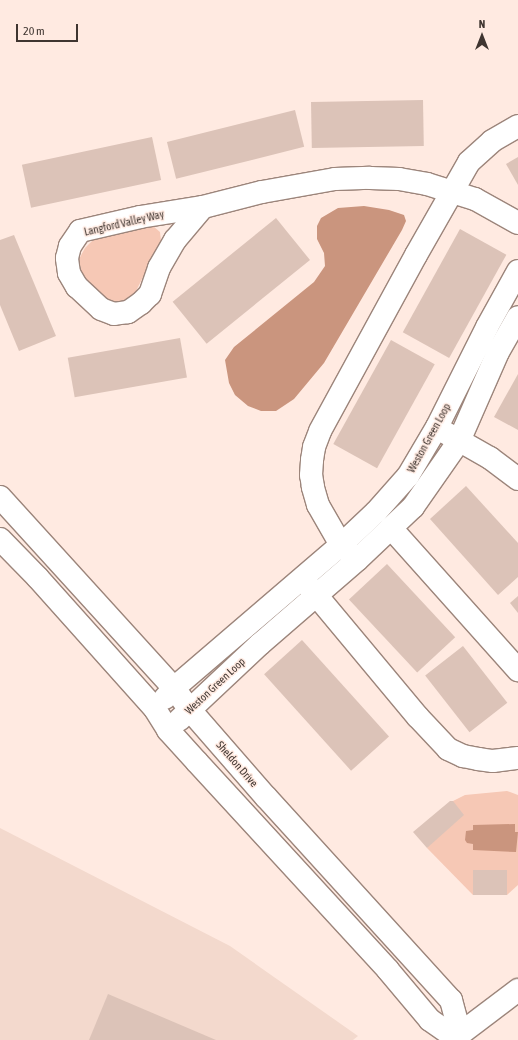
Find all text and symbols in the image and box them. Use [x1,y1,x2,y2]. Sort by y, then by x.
scale bar [18,16,80,42]
north arrow [462,16,502,56]
text: N [479,18,485,30]
text: 20 m [23,24,45,38]
street label: Langford Valley Way [83,207,165,239]
street label: Weston Green Loop [405,401,453,475]
street label: Weston Green Loop [182,655,248,717]
street label: Sheldon Drive [214,738,260,790]

